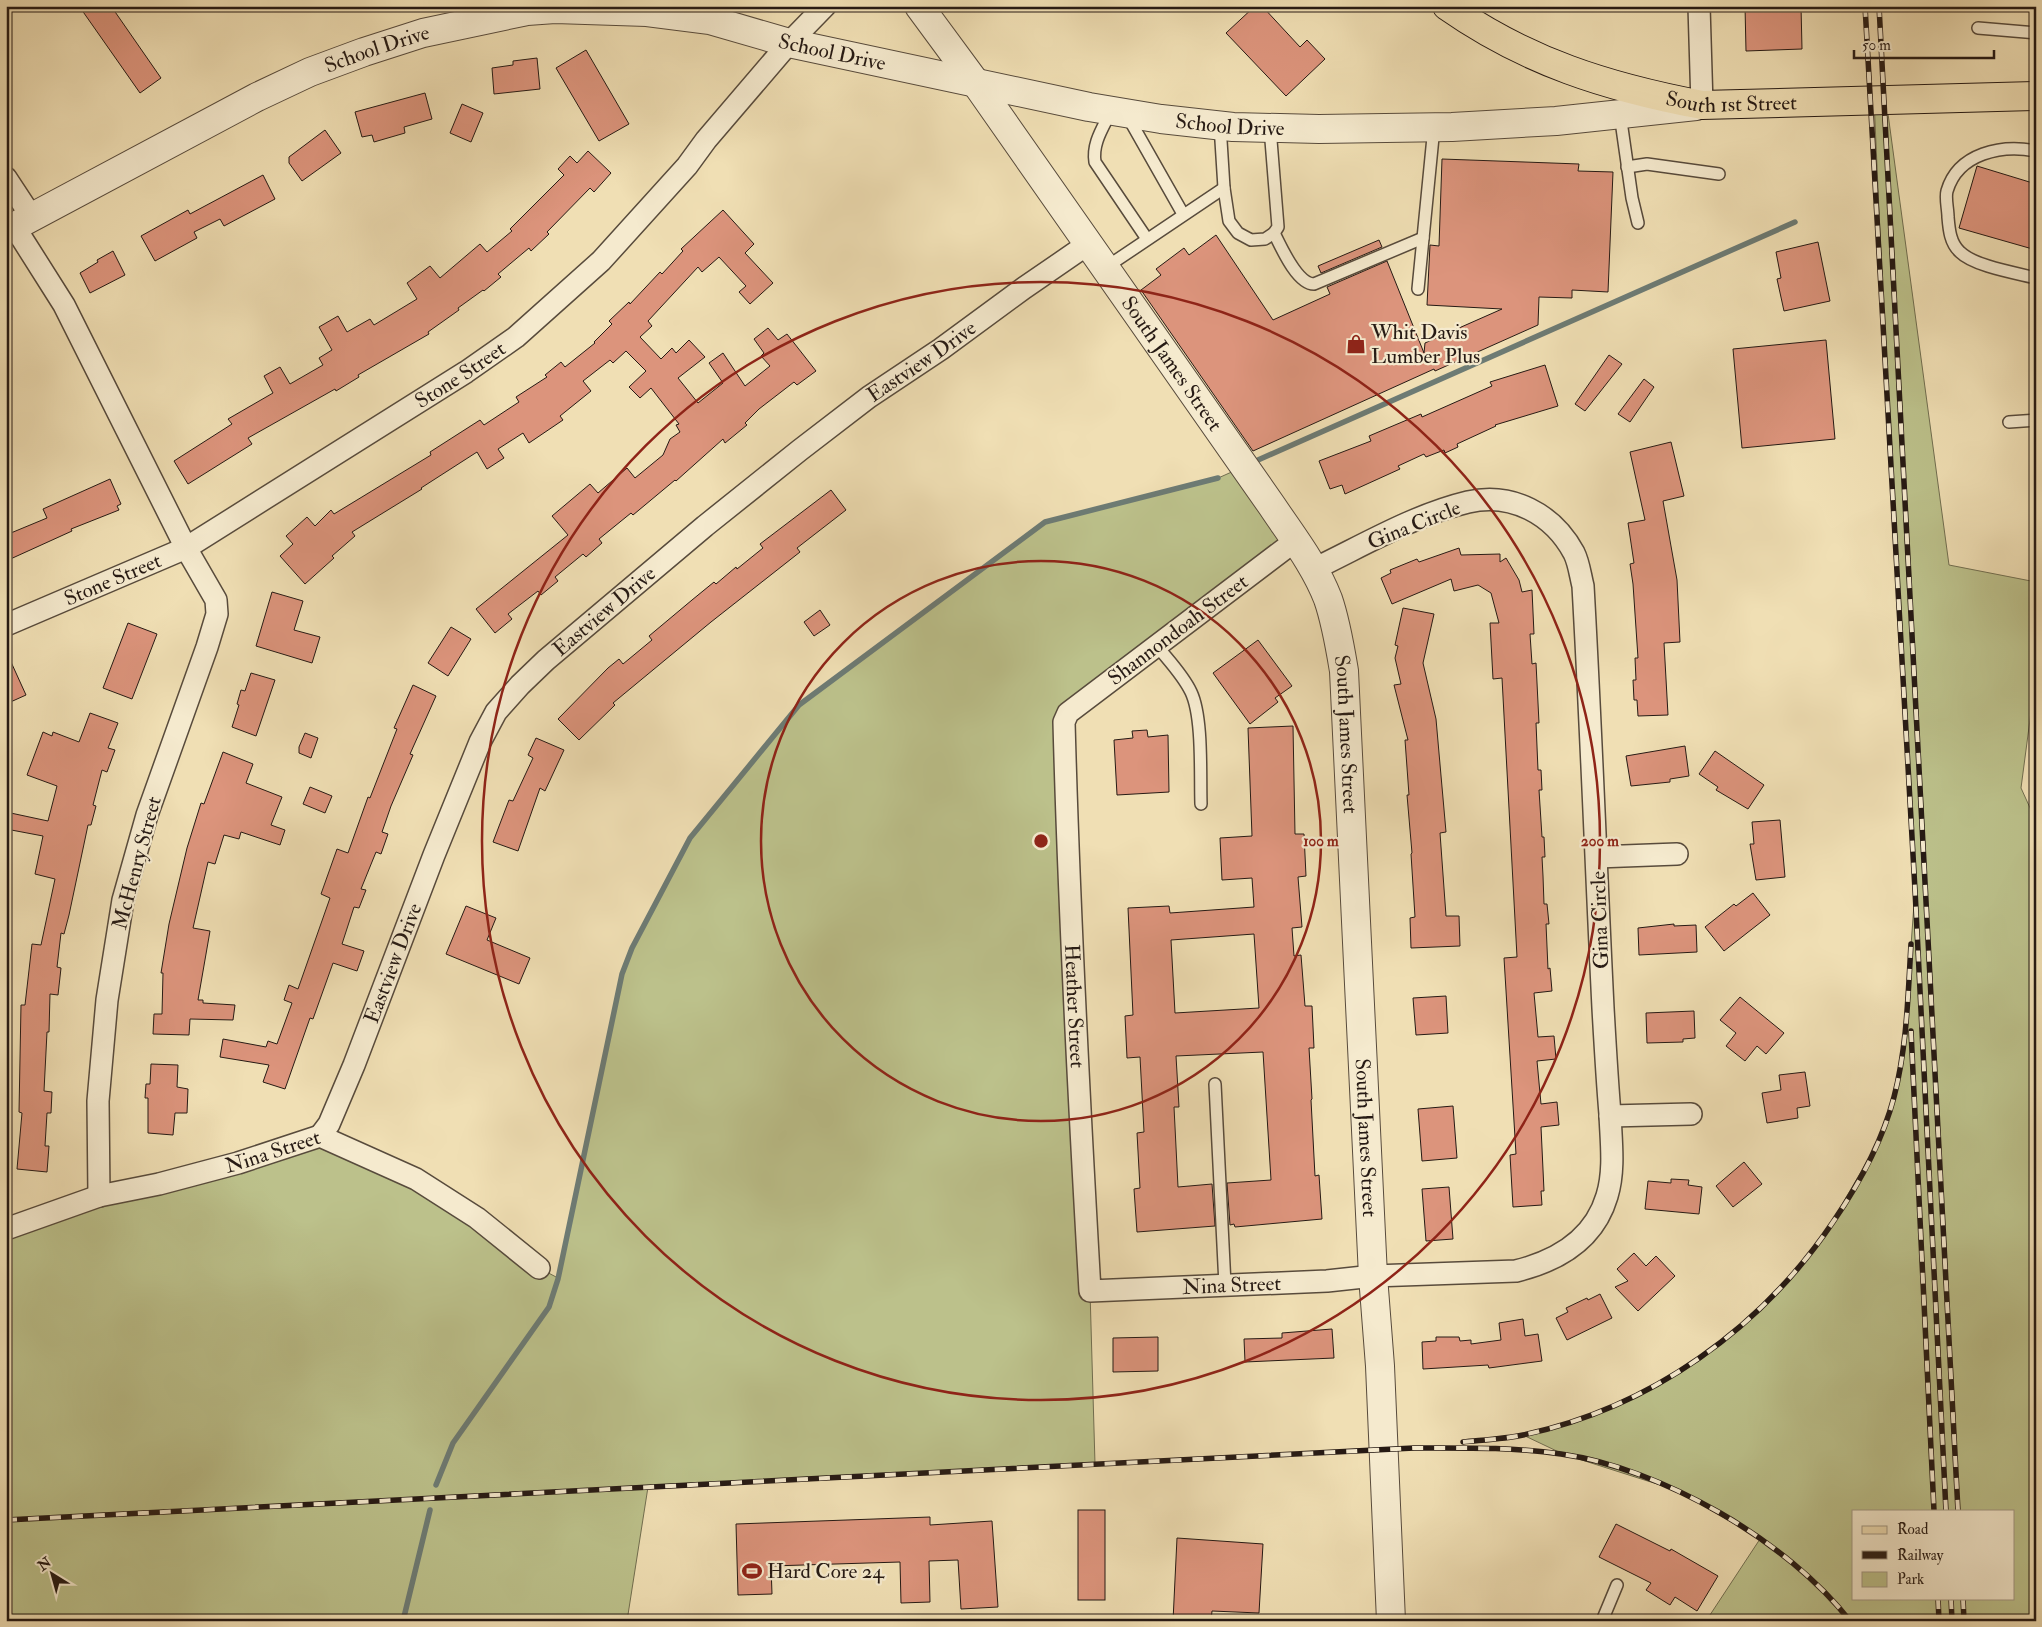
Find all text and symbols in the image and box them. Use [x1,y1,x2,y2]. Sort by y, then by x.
street label: School Drive [321,19,432,79]
street label: School Drive [775,27,889,77]
scale bar [1854,28,1994,60]
text: 50 m [1862,36,1891,55]
street label: South 1st Street [1663,85,1797,119]
street label: School Drive [1174,107,1285,142]
street label: South James Street [1116,291,1229,436]
street label: Eastview Drive [862,314,982,408]
place label: Whit Davis Lumber Plus [1370,319,1480,370]
shop icon: Whit Davis Lumber Plus [1345,333,1367,355]
street label: Stone Street [410,335,511,414]
street label: Gina Circle [1363,494,1465,556]
street label: Stone Street [60,547,166,612]
street label: Eastview Drive [547,560,661,662]
street label: Shannondoah Street [1102,568,1254,692]
street label: South James Street [1328,653,1364,814]
street label: McHenry Street [106,793,168,933]
centre of rings [1032,832,1050,850]
text: 100 m [1303,832,1339,851]
text: 200 m [1581,832,1619,851]
street label: Gina Circle [1585,870,1615,970]
street label: Eastview Drive [358,899,428,1027]
street label: Heather Street [1058,944,1091,1069]
street label: South James Street [1349,1058,1384,1218]
street label: Nina Street [222,1123,324,1179]
street label: Nina Street [1182,1269,1282,1301]
legend [1852,1510,2014,1600]
text: Road [1897,1520,1929,1539]
text: Railway [1897,1546,1944,1565]
north arrow [28,1550,78,1600]
text: N [34,1553,55,1575]
place label: Hard Core 24 [767,1558,885,1585]
sports icon: Hard Core 24 [741,1560,763,1582]
text: Park [1897,1570,1924,1589]

